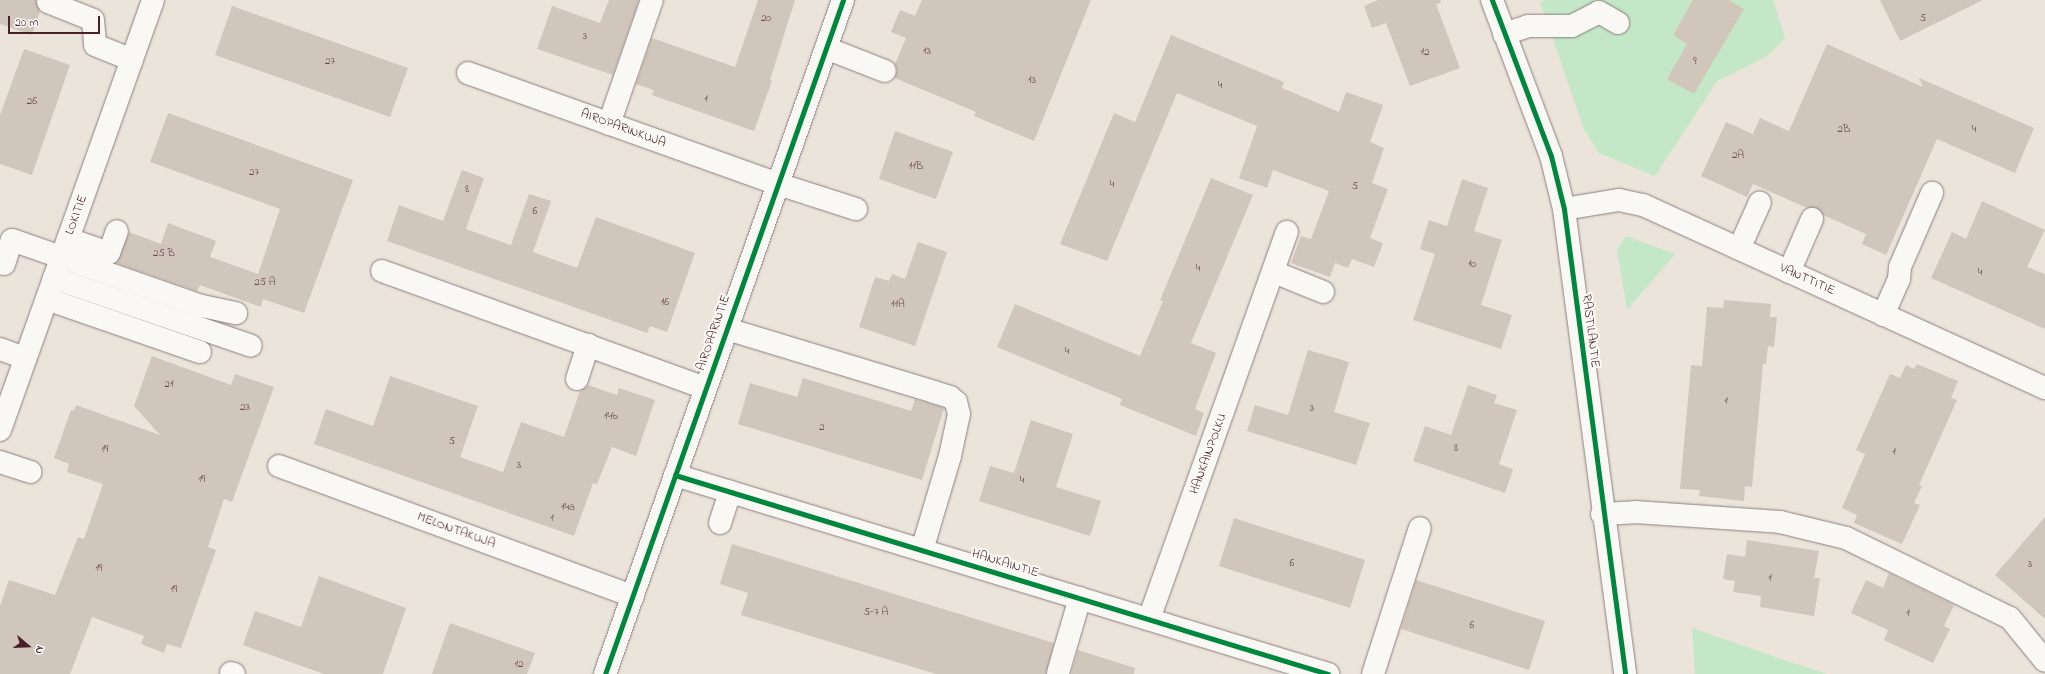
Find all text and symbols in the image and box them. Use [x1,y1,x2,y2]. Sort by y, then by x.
scale bar [10,8,102,34]
house number: 20 [761,11,771,25]
house number: 5 [1920,11,1926,25]
text: 20 m [15,14,38,32]
house number: 3 [583,29,587,43]
house number: 13 [923,44,931,58]
house number: 12 [1421,45,1429,59]
house number: 27 [325,54,335,68]
house number: 9 [1693,54,1697,68]
house number: 13 [1028,73,1036,87]
house number: 4 [1218,78,1222,92]
house number: 1 [704,92,708,106]
house number: 26 [27,94,37,108]
street label: AIROPARINKUJA [578,106,668,152]
house number: 2B [1838,122,1850,136]
house number: 4 [1972,122,1976,136]
house number: 2A [1732,148,1744,162]
house number: 11B [909,159,923,173]
house number: 27 [249,165,259,179]
house number: 4 [1110,177,1114,191]
house number: 5 [1352,179,1358,193]
house number: 8 [465,182,469,196]
street label: LOKITIE [63,193,91,237]
house number: 6 [533,204,537,218]
house number: 25 B [153,246,175,260]
house number: 10 [1468,257,1476,271]
house number: 4 [1196,261,1200,275]
street label: VANTTITIE [1777,261,1837,299]
house number: 4 [1978,265,1982,279]
house number: 25 A [254,275,276,289]
street label: AIROPARINTIE [694,293,734,373]
street label: RASTILANTIE [1578,293,1602,369]
house number: 16 [661,295,669,309]
house number: 11A [891,297,905,311]
house number: 4 [1065,344,1069,358]
house number: 21 [165,377,173,391]
house number: 1 [1724,394,1728,408]
house number: 23 [240,400,250,414]
house number: 3 [1310,401,1314,415]
house number: 14b [604,409,618,423]
street label: HANKAINPOLKU [1187,411,1231,497]
house number: 2 [819,420,825,434]
house number: 5 [449,434,455,448]
house number: 8 [1454,441,1458,455]
house number: 19 [102,442,108,456]
house number: 1 [1892,445,1896,459]
house number: 3 [517,458,521,472]
house number: 19 [199,472,205,486]
house number: 4 [1020,473,1024,487]
house number: 14a [561,500,575,514]
street label: MELONTAKUJA [415,510,497,552]
house number: 1 [550,511,554,525]
street label: HANKAINTIE [970,546,1040,582]
house number: 6 [1290,556,1294,570]
house number: 3 [2028,557,2032,571]
house number: 19 [96,561,102,575]
house number: 1 [1768,571,1772,585]
house number: 19 [171,582,177,596]
house number: 5-7 A [864,605,888,619]
house number: 1 [1906,606,1910,620]
house number: 6 [1470,618,1474,632]
north arrow [8,626,48,666]
text: N [31,644,48,656]
house number: 12 [515,657,523,671]

